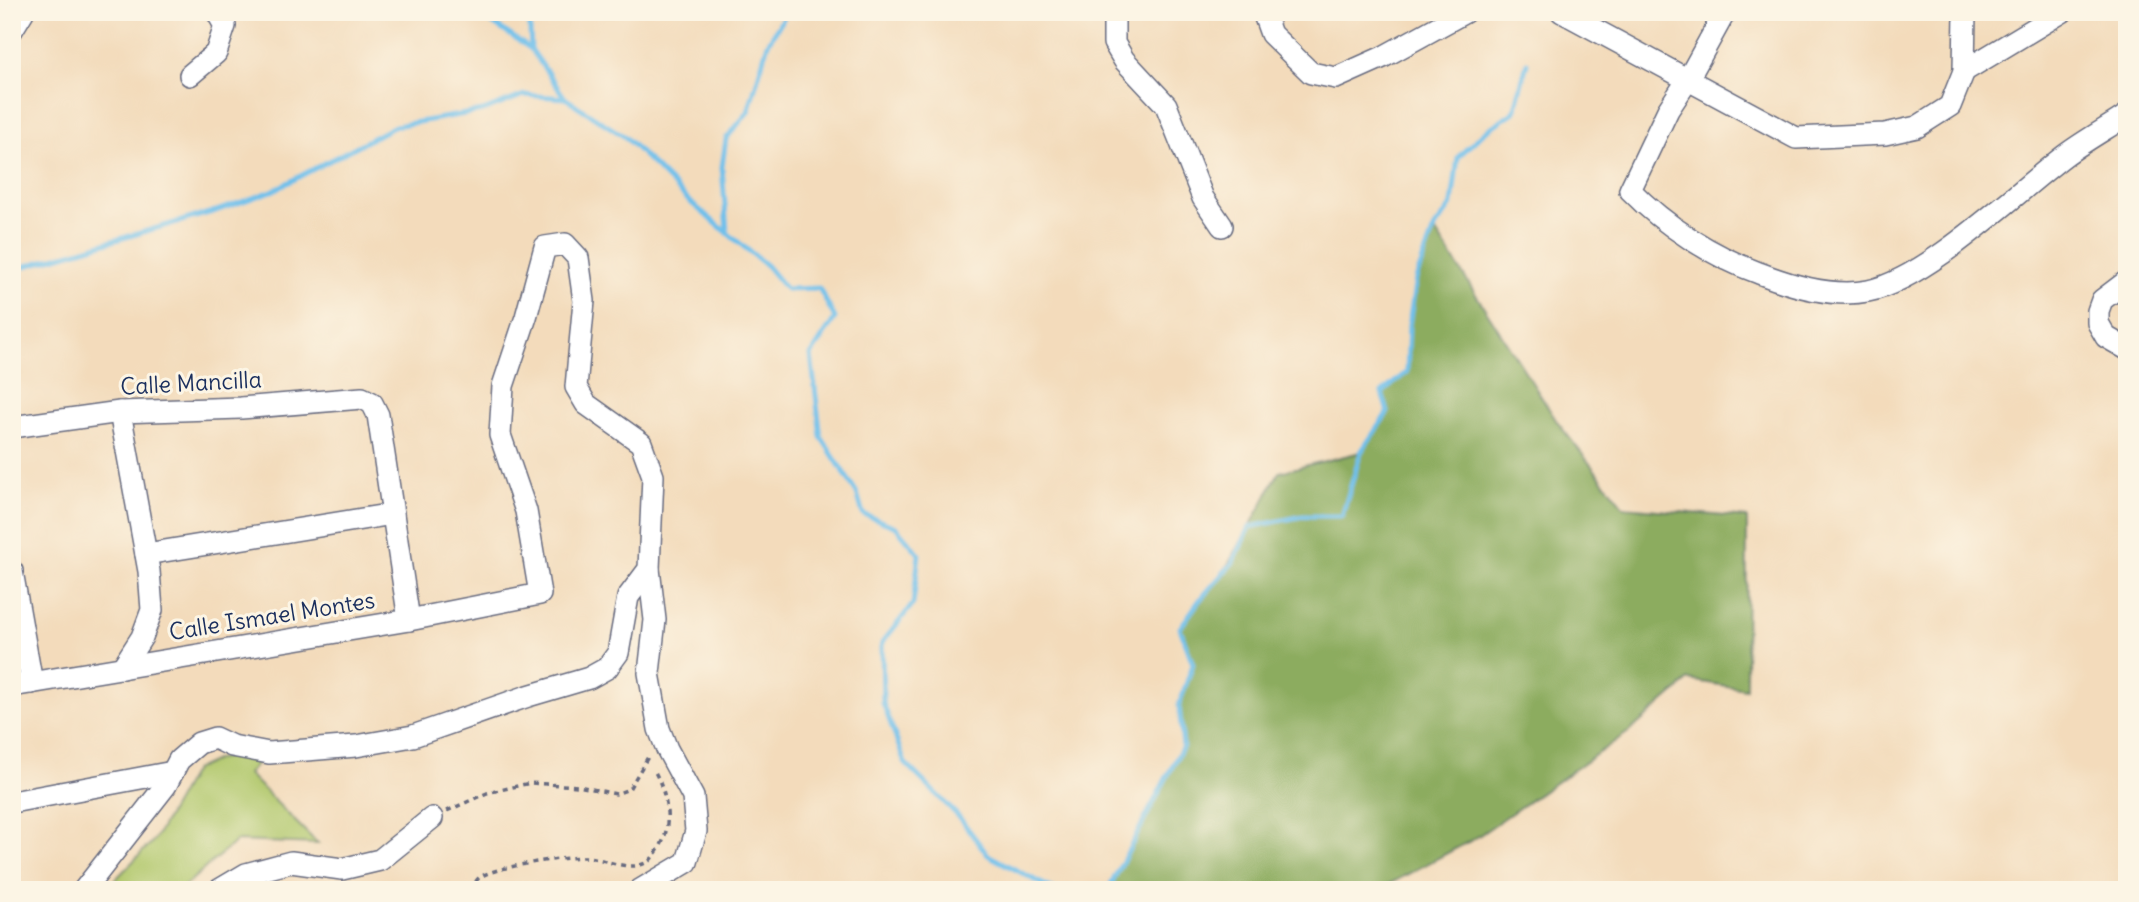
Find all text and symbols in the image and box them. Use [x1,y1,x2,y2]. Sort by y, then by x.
street label: Calle Mancilla [120,364,262,401]
street label: Calle Ismael Montes [167,585,377,646]

